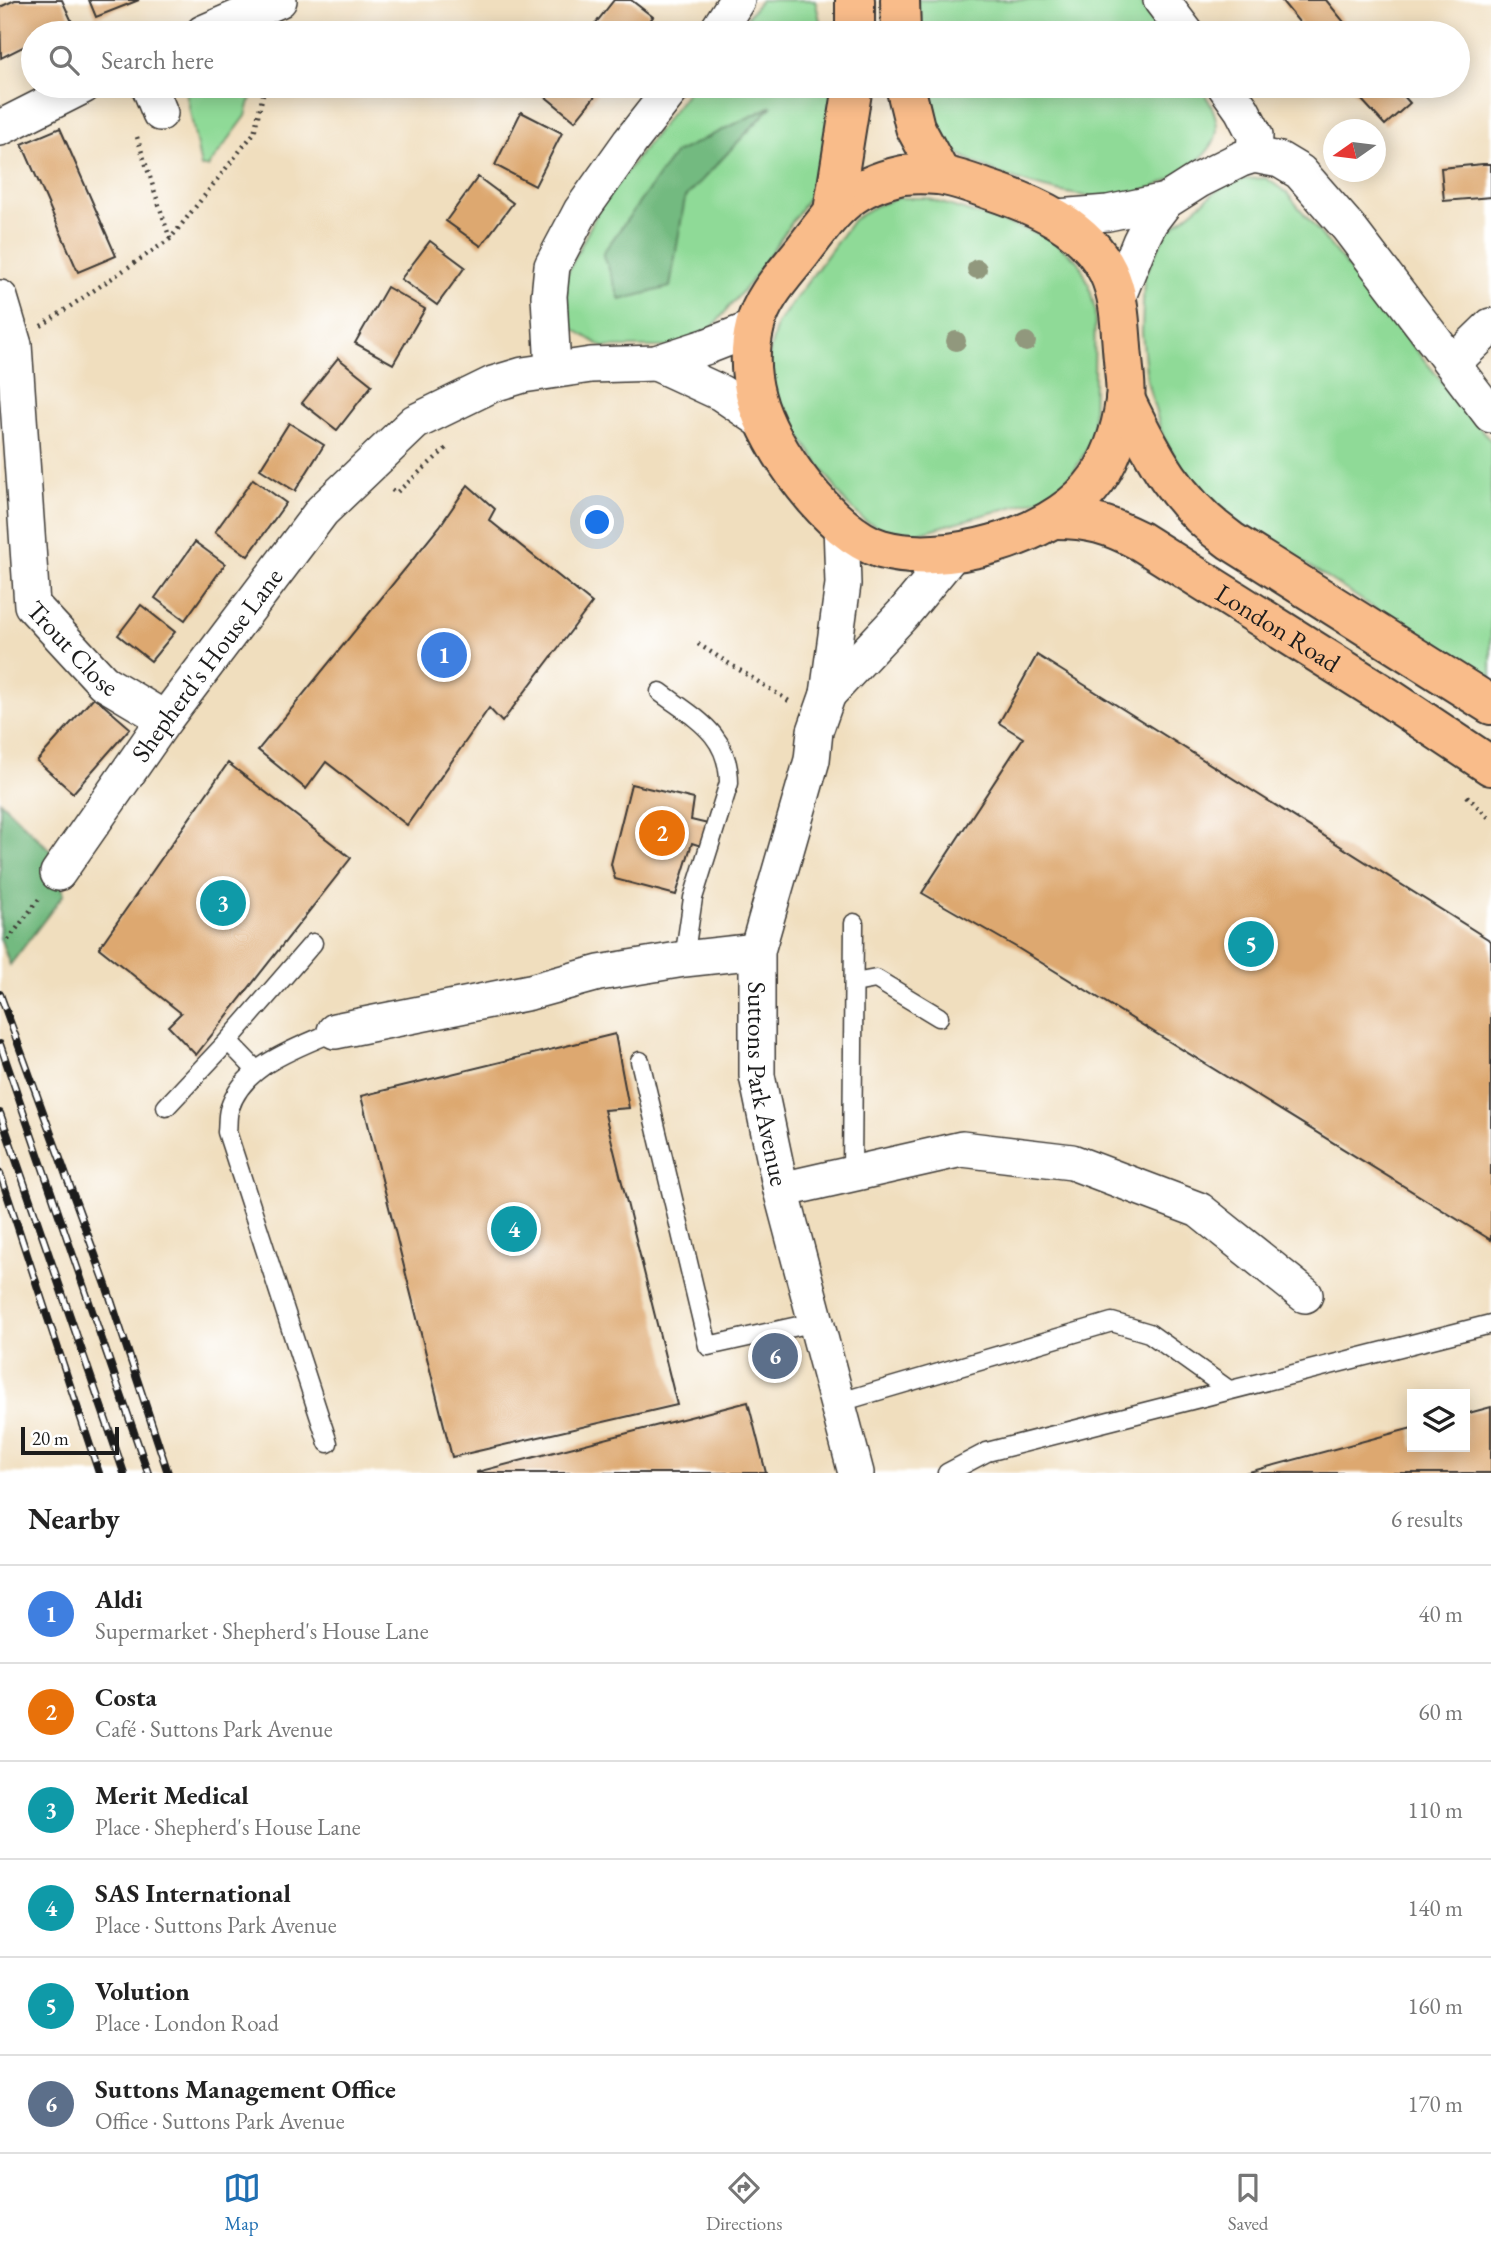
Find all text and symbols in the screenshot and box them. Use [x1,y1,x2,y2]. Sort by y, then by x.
search box [21,21,1470,98]
icon: search [45,41,83,79]
text: Search here [101,43,214,77]
north arrow [1323,119,1386,182]
your location [580,505,614,539]
street label: Shepherd's House Lane [123,561,290,768]
street label: London Road [1209,576,1348,680]
street label: Trout Close [19,593,124,704]
pin: 1 [421,629,467,681]
pin: 2 [639,807,685,859]
pin: 3 [200,877,246,929]
pin: 5 [1228,918,1274,970]
street label: Suttons Park Avenue [740,982,797,1189]
pin: 4 [491,1203,537,1255]
pin: 6 [752,1330,798,1382]
map controls [1407,1389,1470,1452]
button: layers [1407,1389,1470,1452]
scale bar [21,1424,119,1456]
text: 20 m [32,1426,69,1451]
text: Nearby [28,1499,120,1538]
text: 6 results [1391,1504,1463,1534]
text: Aldi [95,1582,143,1616]
text: 1 [45,1599,57,1629]
text: 40 m [1418,1599,1463,1629]
text: Supermarket · Shepherd's House Lane [95,1616,429,1646]
text: Costa [95,1680,157,1714]
text: 2 [45,1697,57,1727]
text: 60 m [1418,1697,1463,1727]
text: Café · Suttons Park Avenue [95,1714,333,1744]
text: Merit Medical [95,1778,249,1812]
text: 3 [45,1795,57,1825]
text: 110 m [1407,1795,1463,1825]
text: Place · Shepherd's House Lane [95,1812,361,1842]
text: SAS International [95,1876,291,1910]
text: 4 [45,1893,57,1923]
text: 140 m [1407,1893,1463,1923]
text: Place · Suttons Park Avenue [95,1910,337,1940]
text: Volution [95,1974,190,2008]
text: 5 [45,1991,57,2021]
text: 160 m [1407,1991,1463,2021]
text: Place · London Road [95,2008,279,2038]
text: Suttons Management Office [95,2072,396,2106]
text: 6 [45,2089,57,2119]
text: 170 m [1407,2089,1463,2119]
text: Office · Suttons Park Avenue [95,2106,345,2136]
tab: Map [223,2169,261,2236]
tab: Directions [706,2169,782,2236]
tab: Saved [1228,2169,1268,2236]

